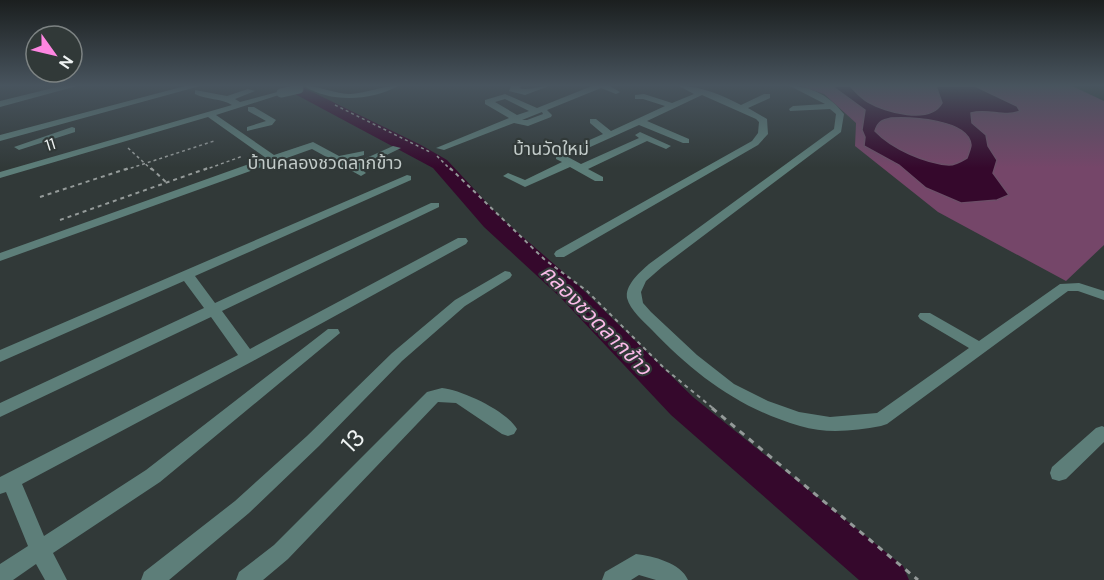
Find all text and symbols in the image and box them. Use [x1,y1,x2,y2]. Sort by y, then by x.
north arrow [24,24,84,84]
text: N [54,51,78,73]
street label: 11 [42,133,58,156]
district label: บ้านวัดใหม่ [513,137,589,161]
district label: บ้านคลองชวดลากข้าว [248,151,402,175]
water label: คลองชวดลากข้าว [534,258,658,382]
street label: 13 [334,422,371,459]

